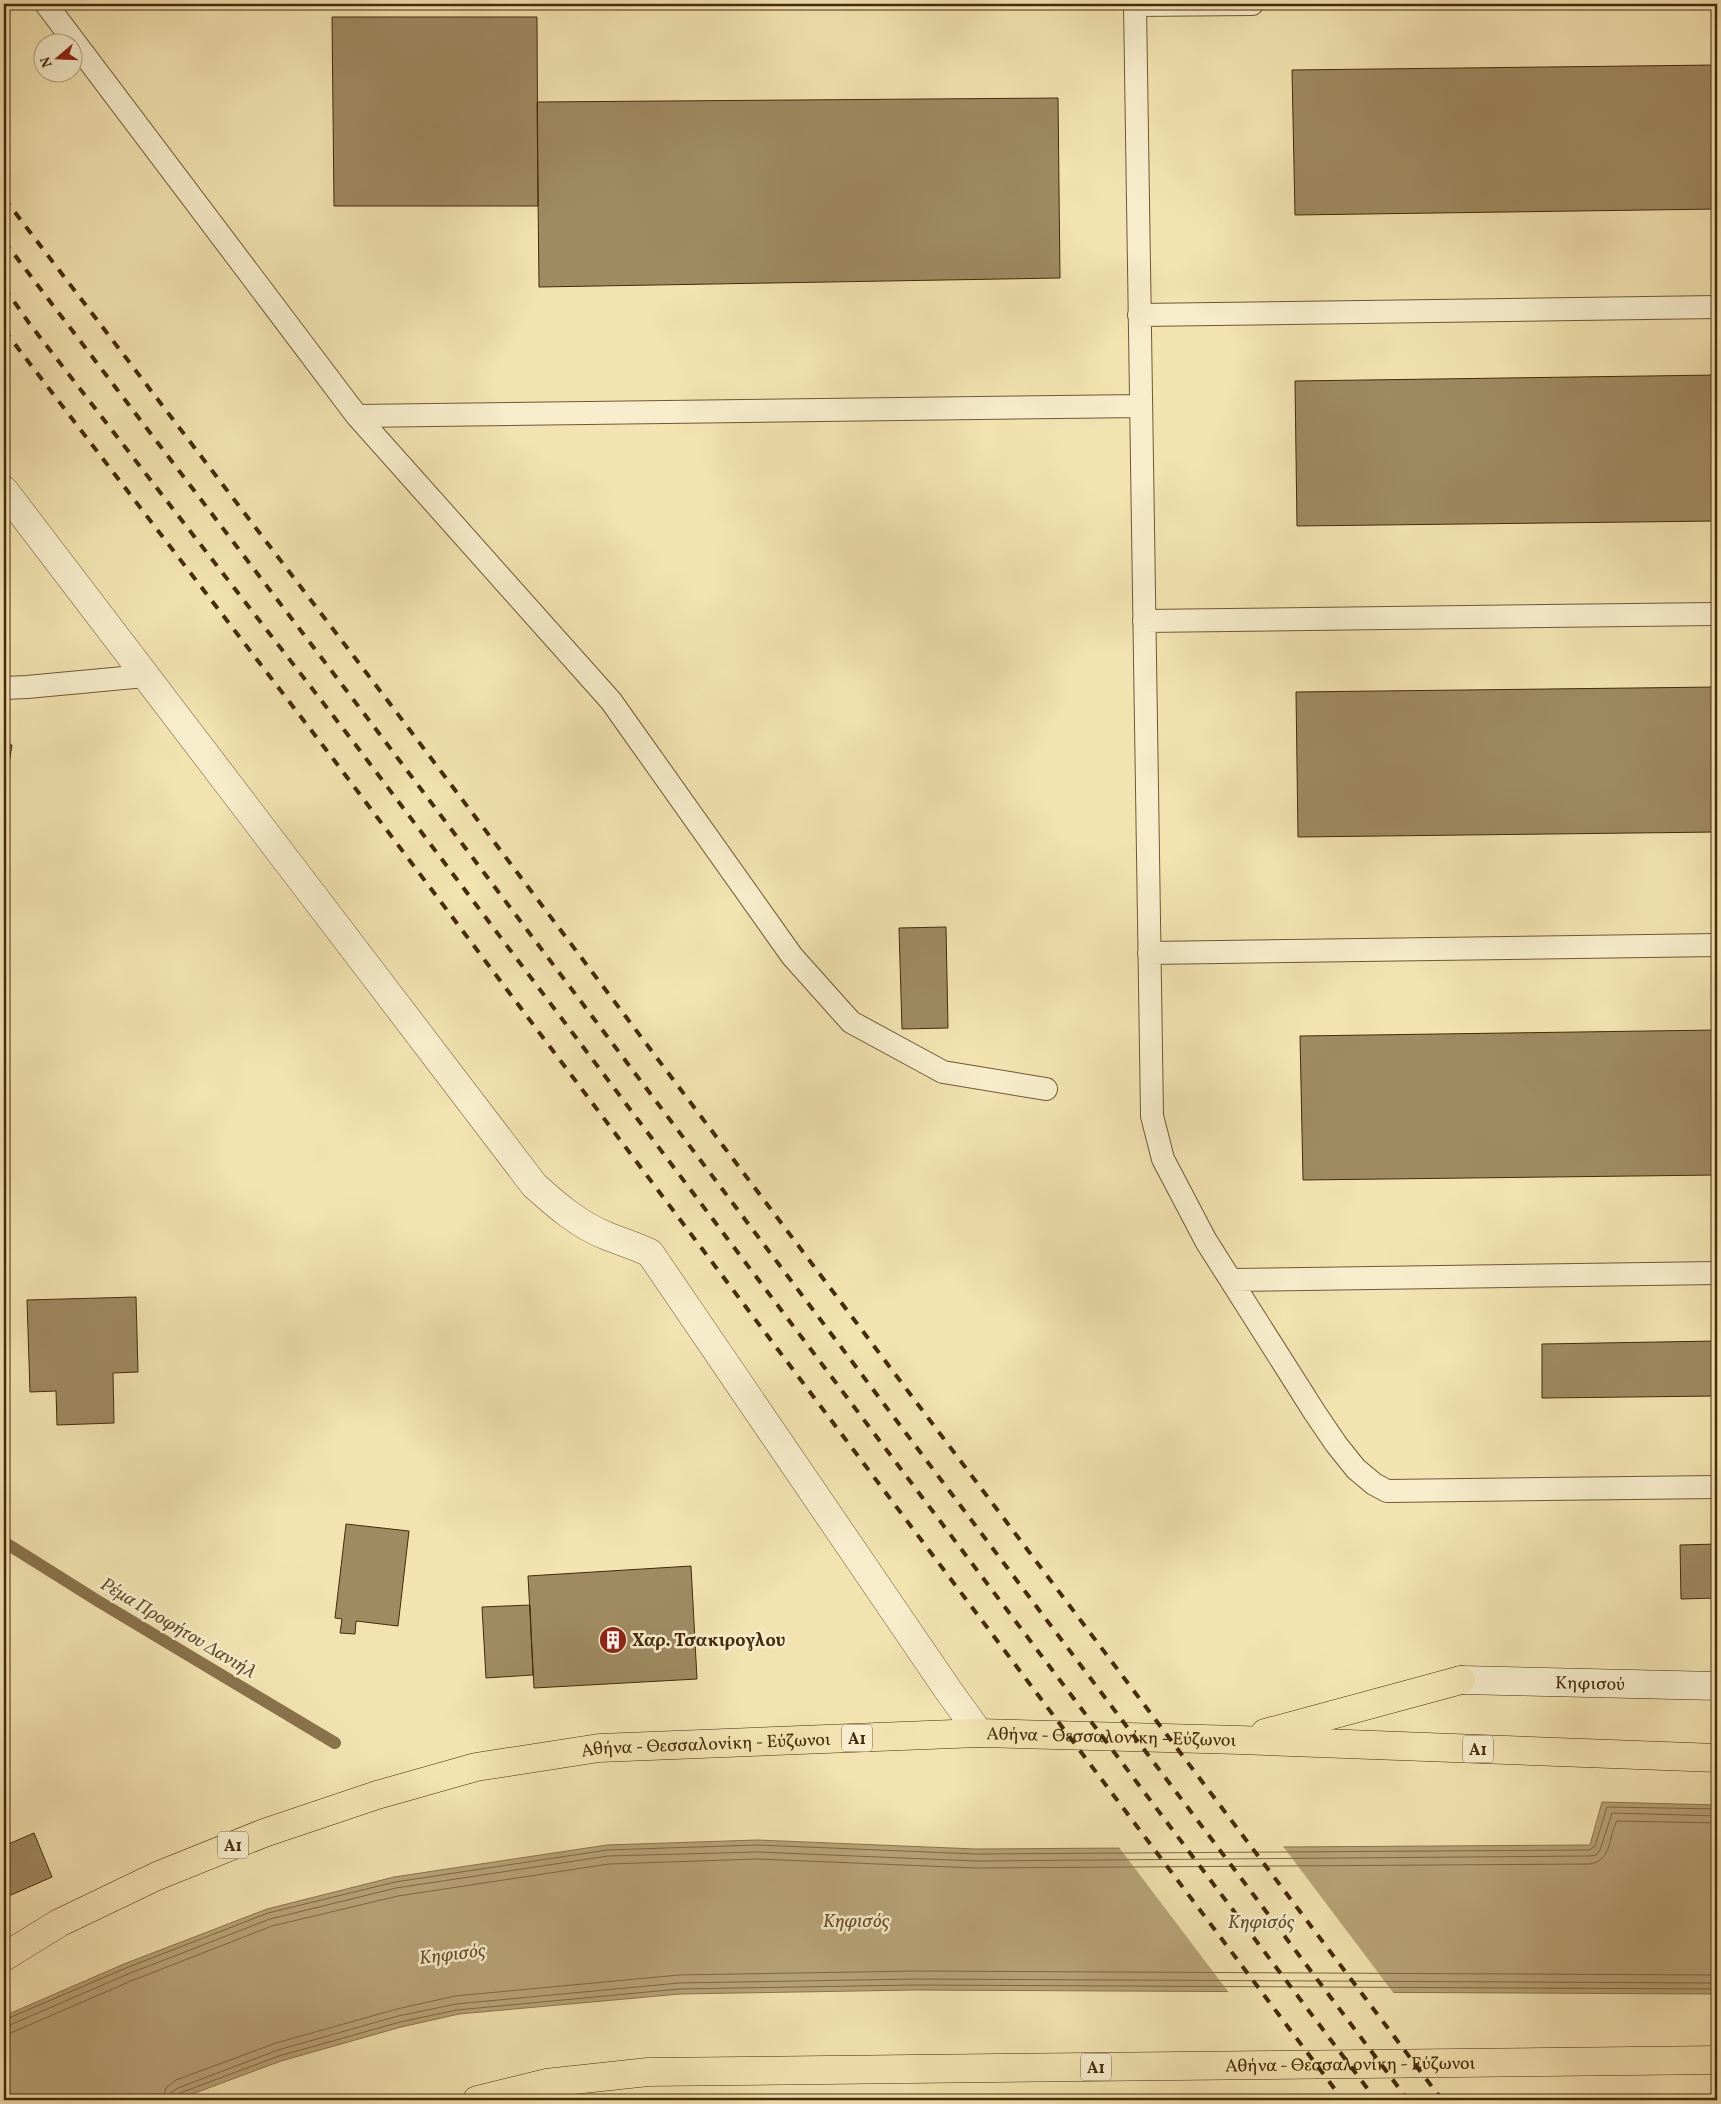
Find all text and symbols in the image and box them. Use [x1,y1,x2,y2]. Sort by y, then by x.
north arrow [32,32,82,82]
text: N [36,54,58,70]
water label: Ρέμα Προφήτου Δανιήλ [95,1572,261,1686]
building icon: Χαρ. Τσακιρογλου [598,1625,628,1655]
place label: Χαρ. Τσακιρογλου [632,1629,785,1654]
street label: Κηφισού [1555,1671,1625,1698]
street label: Αθήνα - Θεσσαλονίκη - Εύζωνοι [986,1722,1237,1754]
road number: Α1 [842,1725,872,1752]
street label: Αθήνα - Θεσσαλονίκη - Εύζωνοι [579,1728,831,1765]
road number: Α1 [1463,1736,1493,1762]
road number: Α1 [218,1832,248,1858]
water label: Κηφισός [823,1909,890,1935]
water label: Κηφισός [1228,1910,1295,1936]
water label: Κηφισός [418,1938,487,1972]
street label: Αθήνα - Θεσσαλονίκη - Εύζωνοι [1225,2052,1476,2080]
road number: Α1 [1081,2054,1111,2080]

